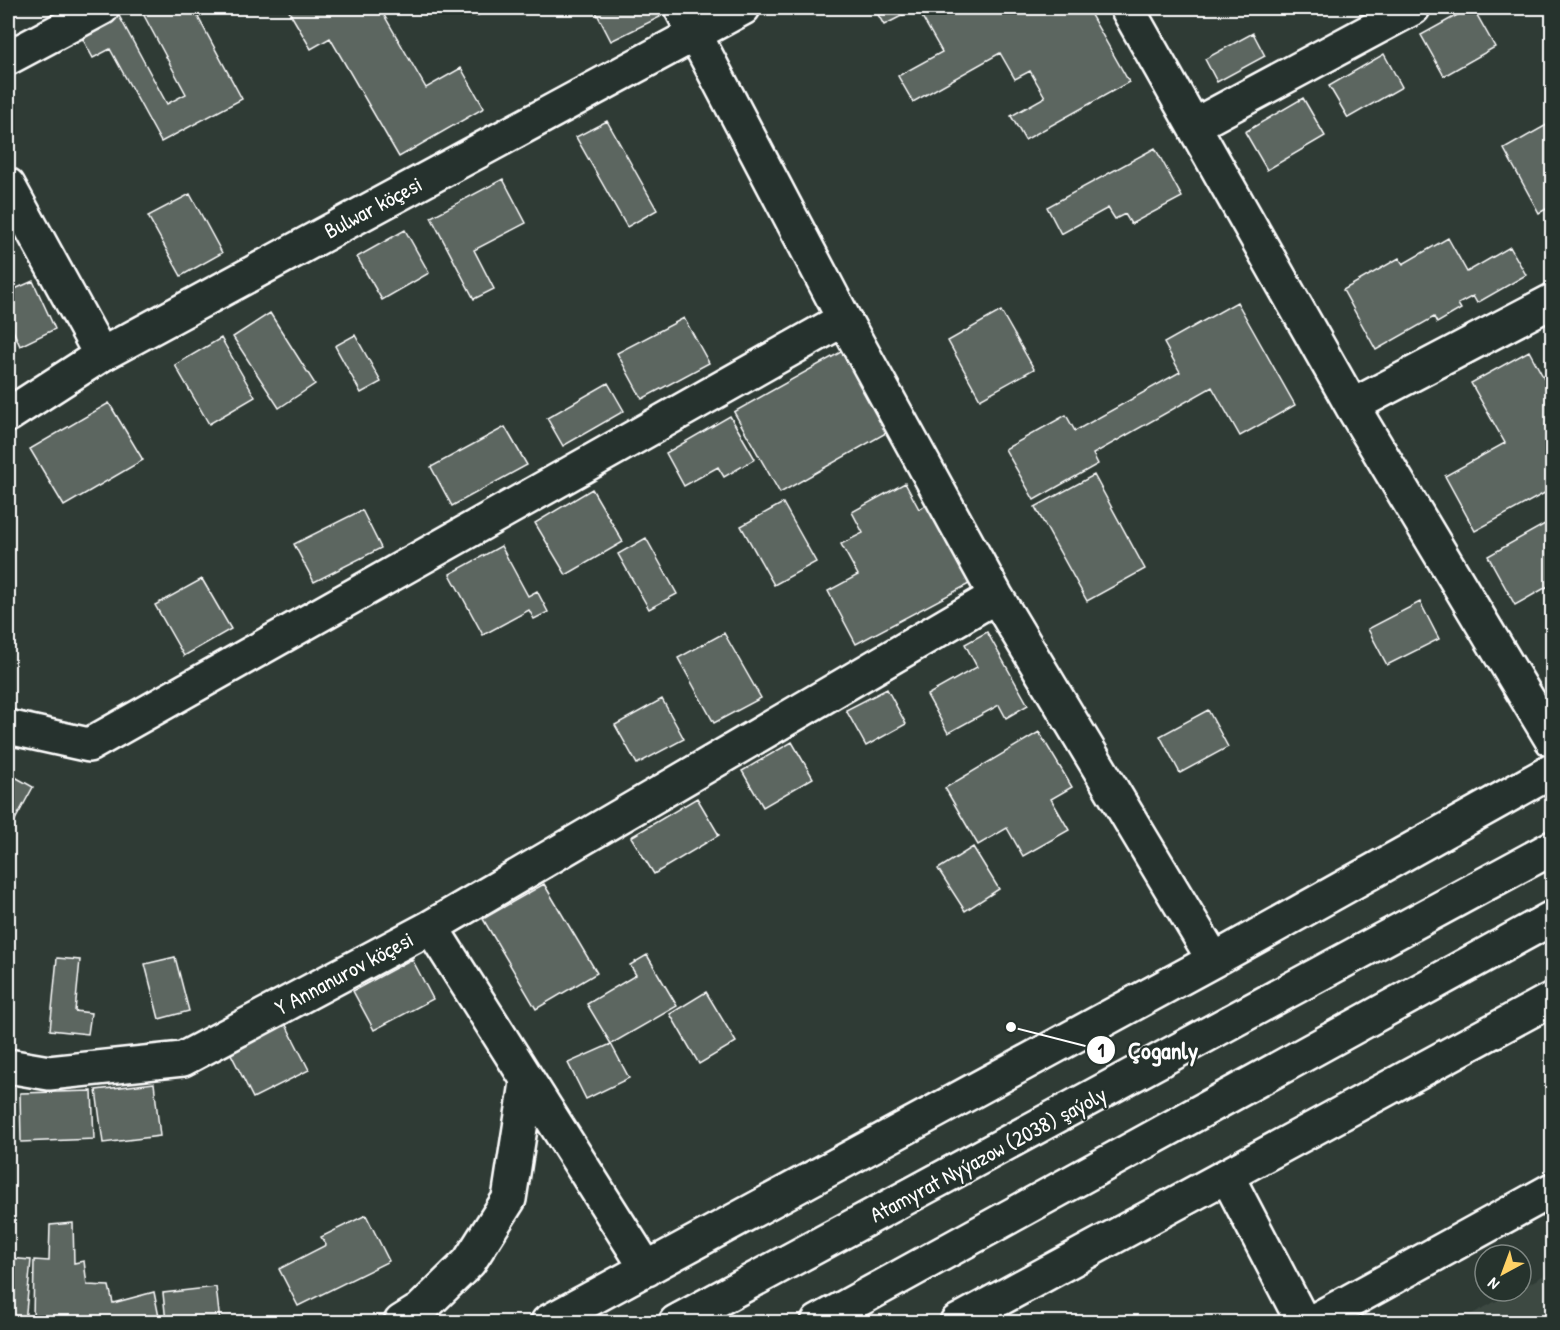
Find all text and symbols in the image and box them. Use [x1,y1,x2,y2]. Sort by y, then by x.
street label: Bulwar köçesi [319,169,427,245]
street label: Y Annanurov köçesi [270,924,418,1022]
callout: Çoganly [1086,1029,1210,1071]
text: Çoganly [1128,1034,1198,1067]
text: 1 [1098,1038,1105,1063]
street label: Atamyrat Nyýazow (2038) şaýoly [865,1079,1111,1229]
north arrow [1473,1243,1533,1303]
text: N [1482,1273,1504,1295]

